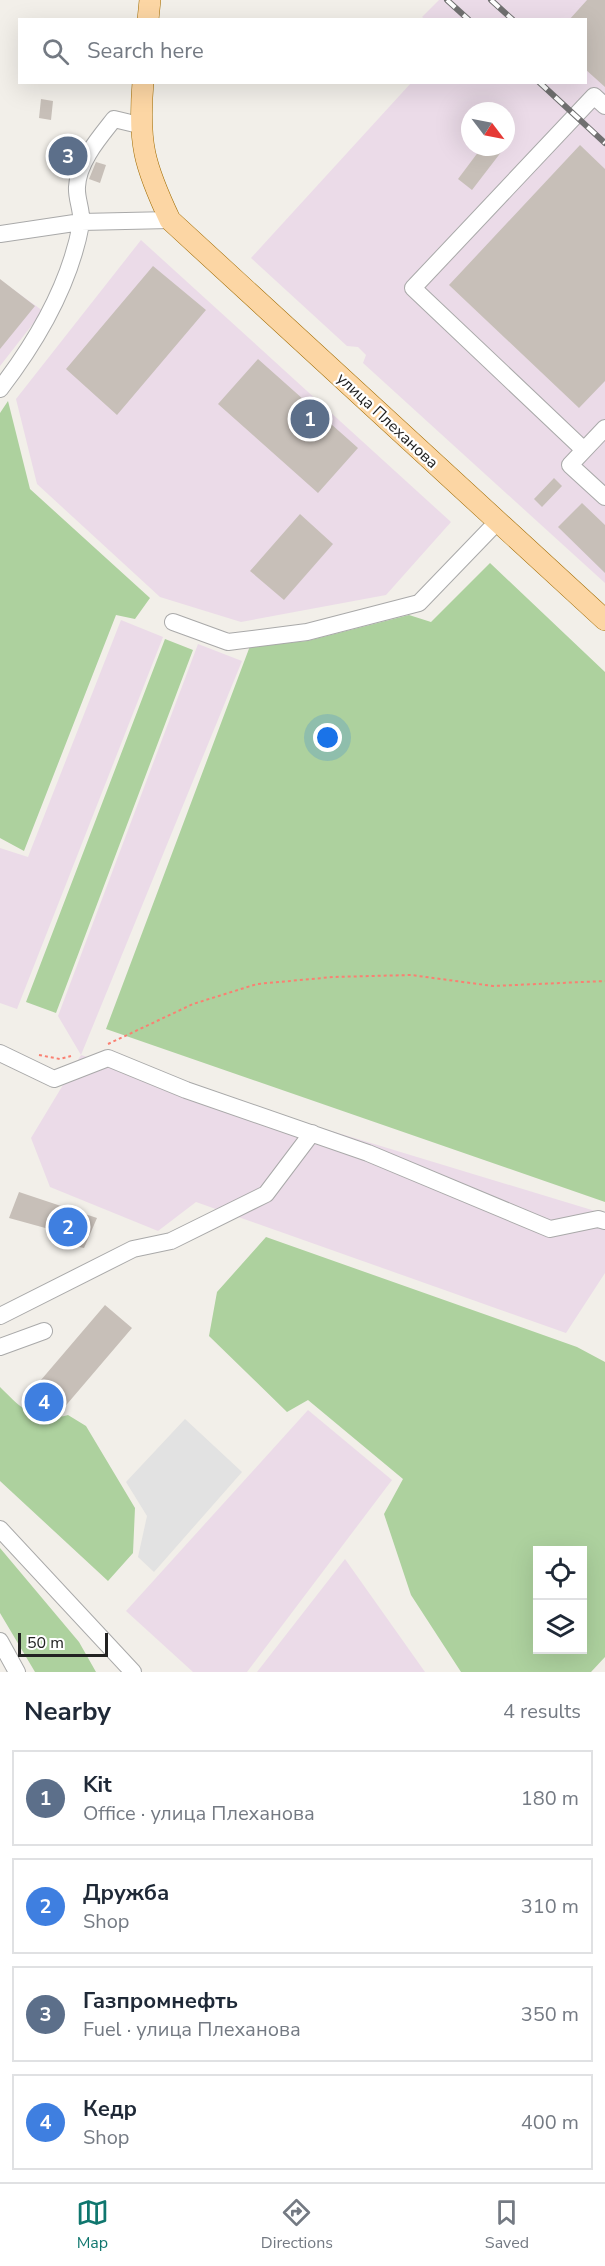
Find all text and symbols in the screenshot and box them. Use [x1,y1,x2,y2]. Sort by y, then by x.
search box [18,18,587,84]
icon: search [39,35,72,68]
text: Search here [87,36,204,66]
north arrow [461,102,515,156]
pin: 3 [48,134,88,178]
street label: улица Плеханова [332,368,443,474]
pin: 1 [290,396,330,442]
your location [313,723,342,752]
pin: 2 [48,1204,88,1250]
pin: 4 [24,1380,63,1424]
map controls [533,1546,587,1654]
button: locate [533,1546,587,1600]
button: layers [533,1600,587,1654]
scale bar [18,1630,108,1658]
text: 50 m [27,1632,64,1654]
text: Nearby [24,1694,111,1729]
text: 4 results [503,1698,581,1725]
text: Kit [83,1770,112,1800]
text: 1 [40,1785,52,1812]
text: 180 m [521,1785,579,1812]
text: Office · улица Плеханова [83,1800,315,1827]
text: Дружба [83,1878,169,1908]
text: 2 [40,1893,52,1920]
text: 310 m [521,1893,579,1920]
text: Shop [83,1908,129,1935]
text: Газпромнефть [83,1986,238,2016]
text: 3 [40,2001,52,2028]
text: 350 m [521,2001,579,2028]
text: Fuel · улица Плеханова [83,2016,301,2043]
text: Кедр [83,2094,137,2124]
text: 4 [40,2109,52,2136]
text: 400 m [521,2109,579,2136]
text: Shop [83,2124,129,2151]
tab: Map [76,2196,109,2254]
tab: Directions [261,2196,333,2254]
tab: Saved [485,2196,529,2254]

